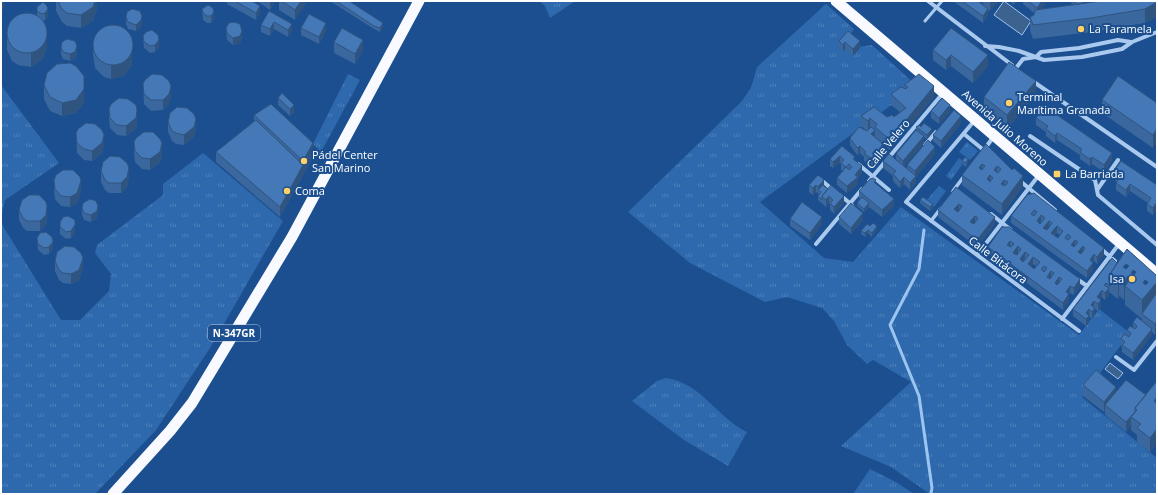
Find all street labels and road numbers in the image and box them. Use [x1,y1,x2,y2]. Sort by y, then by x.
street label: Avenida Julio Moreno [959,86,1052,169]
street label: Calle Velero [862,115,913,172]
street label: Calle Bitácora [966,233,1031,287]
road number: N-347GR [208,325,260,341]

